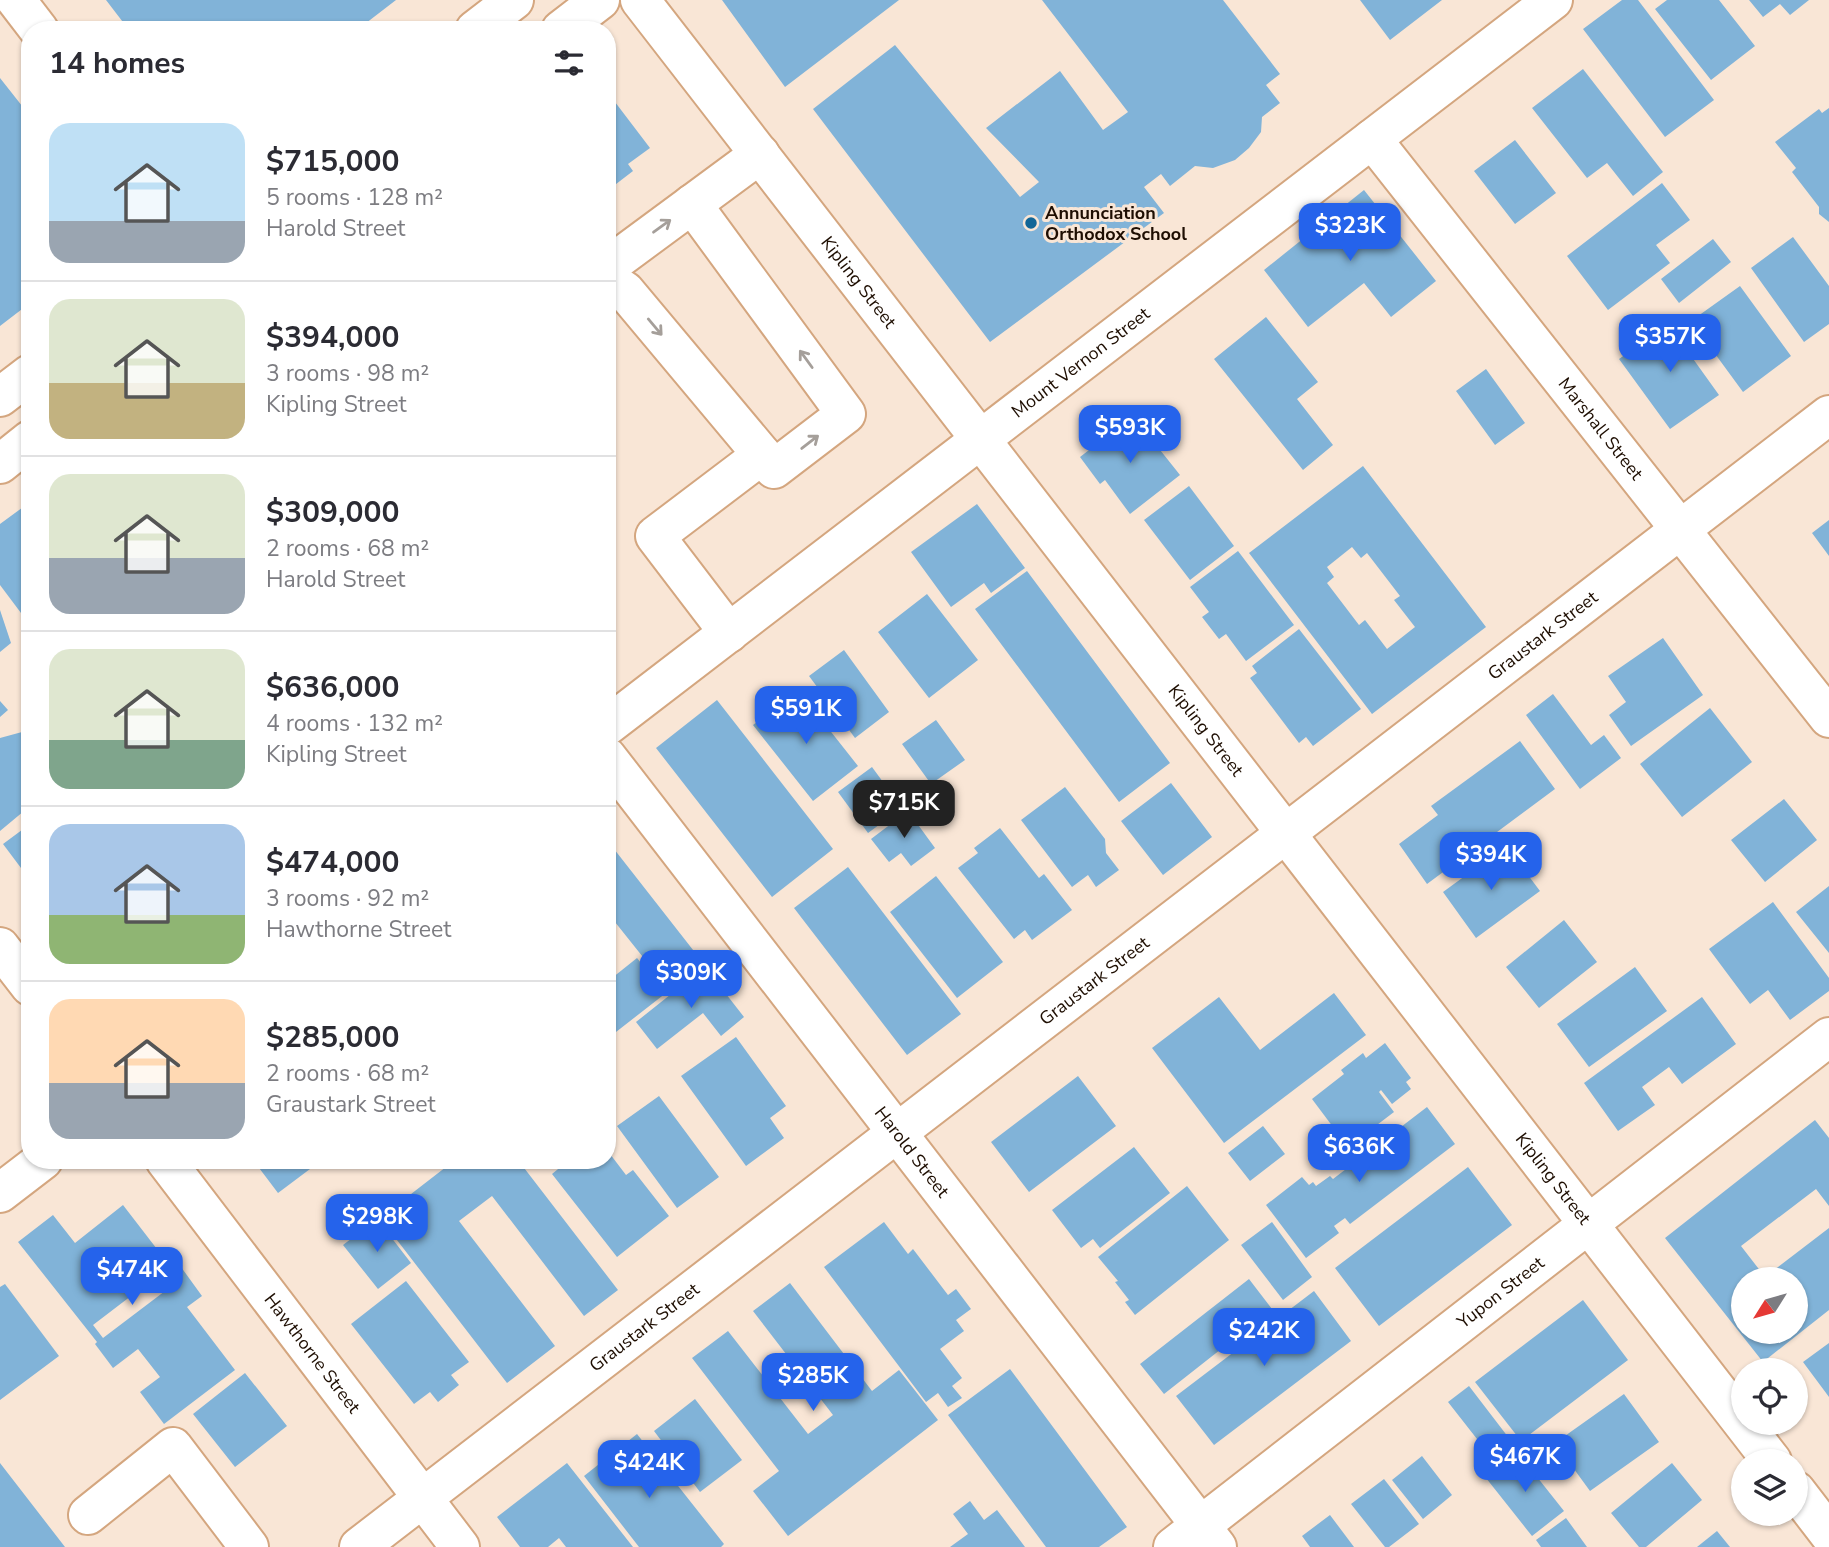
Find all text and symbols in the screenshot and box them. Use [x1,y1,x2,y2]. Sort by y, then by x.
text: 14 homes [49,43,185,84]
icon: filters [550,44,588,82]
text: $715,000 [266,141,399,182]
icon: home [105,151,189,235]
text: 5 rooms · 128 m² [266,182,443,213]
place label: Annunciation Orthodox School [1045,201,1187,246]
pin: $323K [1301,204,1399,263]
text: $323K [1315,210,1385,241]
text: Harold Street [266,213,405,244]
marker: Annunciation Orthodox School [1023,215,1039,231]
one-way arrow [652,219,671,233]
street label: Kipling Street [815,231,902,334]
street label: Mount Vernon Street [1007,301,1155,423]
pin: $357K [1621,314,1719,374]
text: $394,000 [266,317,399,358]
one-way arrow [647,317,663,335]
text: $357K [1635,321,1705,352]
icon: home [105,327,189,411]
one-way arrow [798,350,813,369]
text: 3 rooms · 98 m² [266,358,429,389]
street label: Marshall Street [1553,372,1649,485]
text: Kipling Street [266,389,406,420]
pin: $593K [1081,406,1179,465]
text: $593K [1095,412,1165,443]
one-way arrow [800,434,819,449]
text: $309,000 [266,492,399,533]
icon: home [105,502,189,586]
text: 2 rooms · 68 m² [266,533,429,564]
text: Harold Street [266,564,405,595]
street label: Graustark Street [1483,585,1603,685]
text: $636,000 [266,667,399,708]
icon: home [105,677,189,761]
street label: Kipling Street [1163,680,1250,782]
pin: $591K [757,686,855,746]
text: $591K [771,693,841,724]
text: 4 rooms · 132 m² [266,708,443,739]
text: Kipling Street [266,739,406,770]
pin: $715K [855,780,953,840]
text: $715K [869,787,939,818]
pin: $394K [1442,832,1540,892]
text: $394K [1456,839,1526,870]
text: $474,000 [266,842,399,883]
icon: home [105,852,189,936]
text: 3 rooms · 92 m² [266,883,429,914]
text: Hawthorne Street [266,914,451,945]
street label: Graustark Street [1034,930,1155,1031]
pin: $309K [642,950,740,1010]
text: $309K [656,957,726,988]
text: $285,000 [266,1017,399,1058]
icon: home [105,1027,189,1111]
text: 2 rooms · 68 m² [266,1058,429,1089]
text: Graustark Street [266,1089,436,1120]
street label: Harold Street [869,1101,955,1203]
pin: $636K [1310,1124,1408,1184]
street label: Kipling Street [1510,1128,1597,1230]
text: $636K [1324,1131,1394,1162]
pin: $298K [328,1194,426,1254]
text: $298K [342,1201,412,1232]
pin: $474K [83,1248,181,1307]
street label: Yupon Street [1451,1250,1550,1334]
text: $474K [97,1254,167,1285]
north arrow [1731,1267,1808,1344]
map controls [1731,1267,1808,1526]
street label: Graustark Street [584,1277,705,1377]
street label: Hawthorne Street [259,1288,366,1419]
pin: $242K [1215,1308,1313,1368]
text: $242K [1229,1315,1299,1346]
pin: $285K [764,1354,862,1413]
button: locate [1731,1358,1808,1435]
text: $285K [778,1360,848,1391]
pin: $467K [1476,1434,1574,1494]
pin: $424K [600,1440,698,1500]
text: $467K [1490,1441,1560,1472]
text: $424K [614,1447,684,1478]
button: layers [1731,1449,1808,1526]

